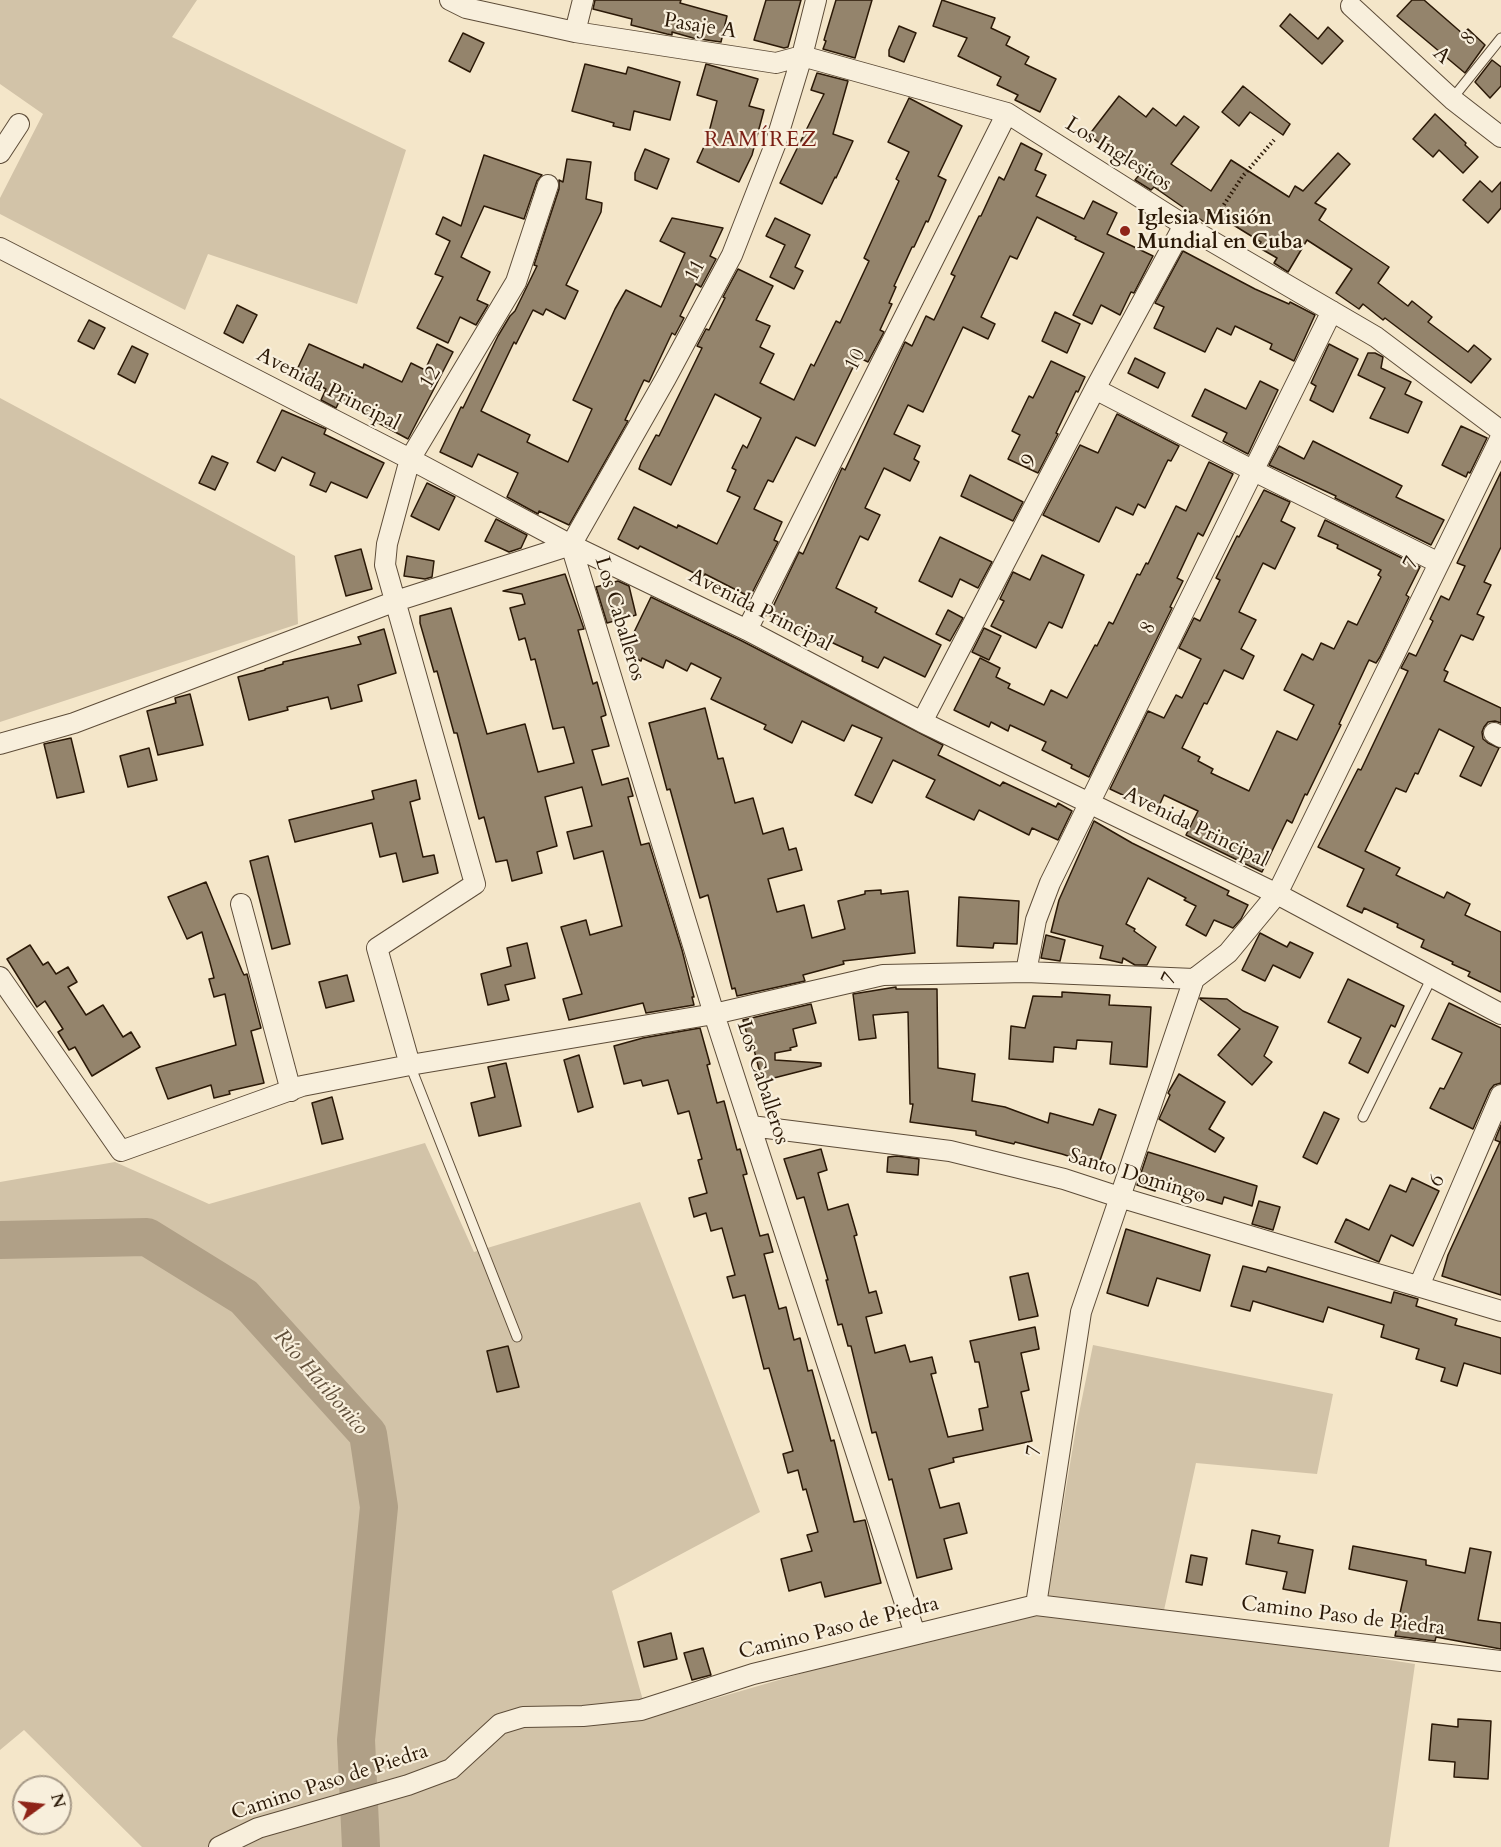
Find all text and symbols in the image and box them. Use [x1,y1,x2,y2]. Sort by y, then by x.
street label: Pasaje A [662,9,738,45]
street label: 8 [1456,27,1482,51]
street label: A [1427,42,1455,70]
street label: Los Inglesitos [1060,112,1176,198]
district label: RAMÍREZ [704,128,818,154]
place label: Iglesia Misión Mundial en Cuba [1137,206,1303,256]
marker: Iglesia Misión Mundial en Cuba [1118,224,1132,238]
street label: 11 [680,256,712,286]
street label: Avenida Principal [252,343,404,437]
street label: 10 [840,345,872,375]
street label: 12 [415,362,447,394]
street label: 9 [1016,450,1044,472]
street label: 7 [1398,553,1426,573]
street label: Los Caballeros [588,554,650,684]
street label: Avenida Principal [684,564,836,658]
street label: 8 [1135,618,1163,638]
street label: Avenida Principal [1119,782,1271,874]
street label: 7 [1156,969,1184,989]
street label: Los Caballeros [730,1018,794,1148]
street label: Santo Domingo [1065,1144,1209,1210]
street label: 6 [1424,1171,1452,1191]
water label: Río Hatibonico [267,1325,373,1441]
street label: 7 [1022,1444,1048,1458]
street label: Camino Paso de Piedra [736,1592,942,1666]
street label: Camino Paso de Piedra [1240,1592,1446,1642]
street label: Camino Paso de Piedra [228,1739,432,1827]
north arrow [12,1775,72,1835]
text: N [45,1791,70,1810]

